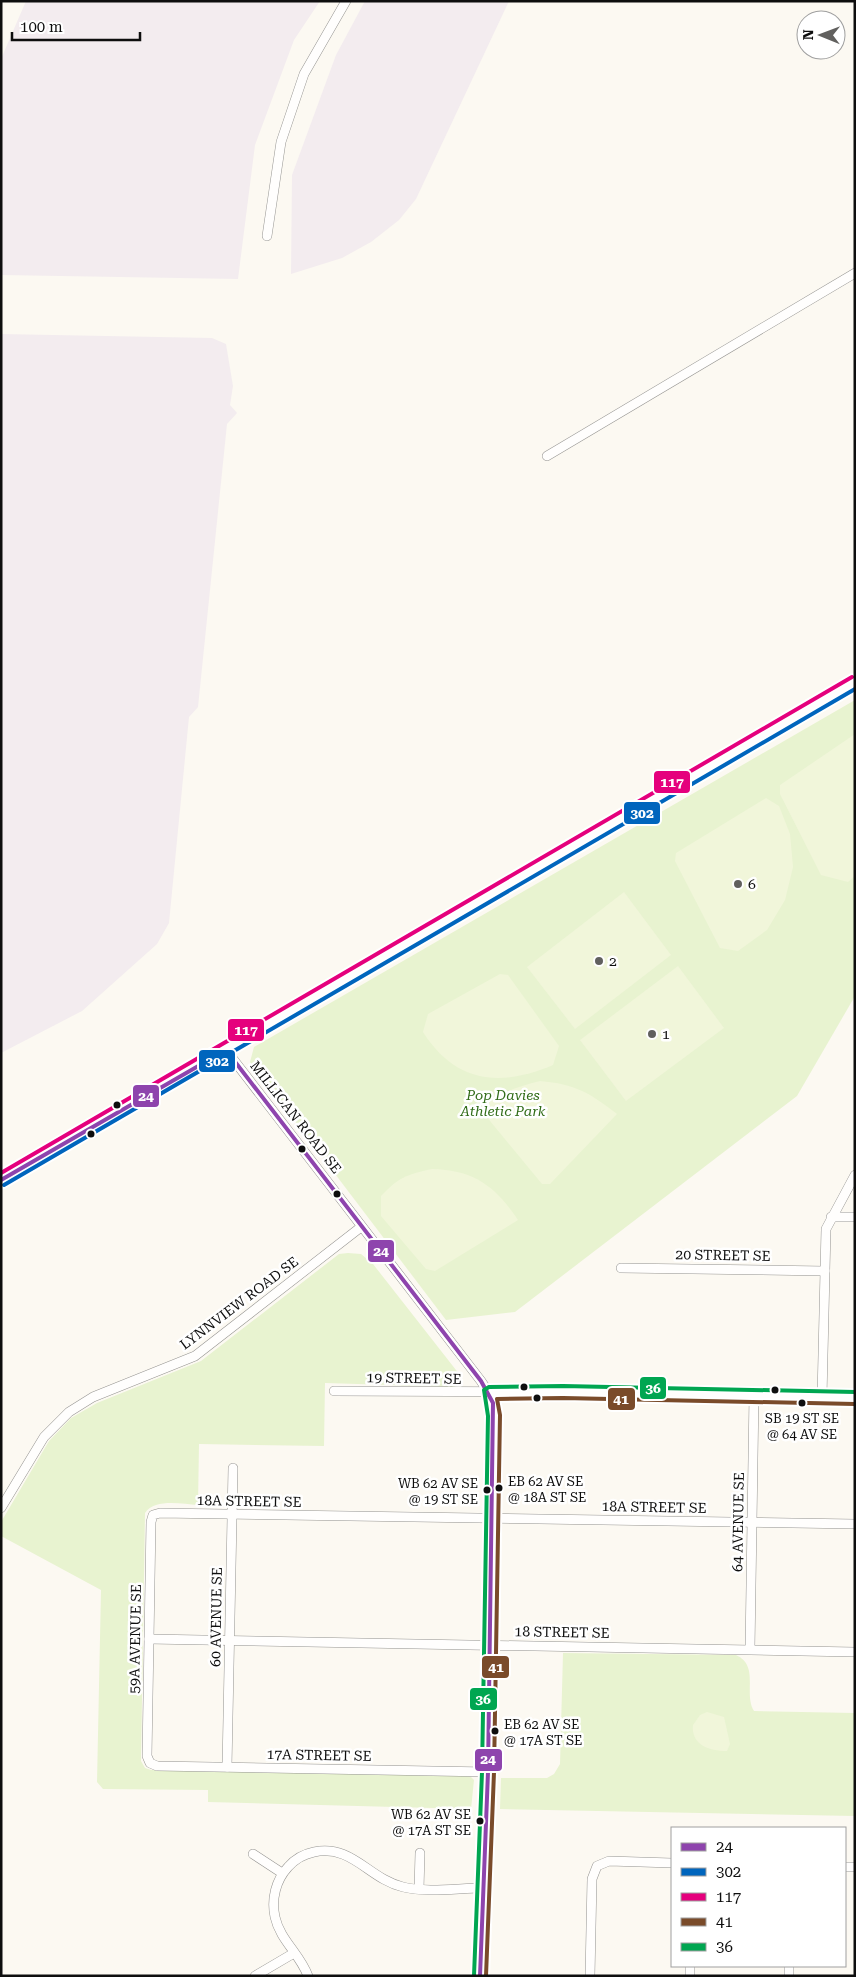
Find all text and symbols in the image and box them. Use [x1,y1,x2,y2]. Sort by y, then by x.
scale bar [12,10,140,42]
north arrow [796,10,846,60]
text: 100 m [20,18,63,36]
text: N [800,29,816,40]
line badge: 117 [653,770,691,794]
text: 117 [660,774,684,790]
line badge: 302 [623,801,661,825]
text: 302 [630,805,654,821]
place label: 6 [748,876,756,892]
marker: 6 [732,878,744,890]
place label: 2 [609,953,617,969]
marker: 2 [593,955,605,967]
line badge: 117 [227,1018,265,1042]
text: 117 [234,1022,258,1038]
place label: 1 [662,1026,670,1042]
marker: 1 [646,1028,658,1040]
line badge: 302 [198,1049,236,1073]
text: 302 [205,1053,229,1069]
street label: MILLICAN ROAD SE [247,1058,345,1176]
line badge: 24 [132,1084,160,1108]
park label: Pop Davies Athletic Park [460,1087,546,1119]
text: 24 [138,1088,154,1104]
unlabelled marker [112,1100,122,1110]
unlabelled marker [86,1129,96,1139]
unlabelled marker [297,1144,307,1154]
unlabelled marker [332,1189,342,1199]
line badge: 24 [367,1239,395,1263]
text: 24 [373,1243,389,1259]
street label: 20 STREET SE [675,1246,771,1264]
street label: LYNNVIEW ROAD SE [177,1253,301,1353]
street label: 19 STREET SE [366,1369,462,1387]
line badge: 36 [639,1376,667,1400]
text: 36 [645,1380,661,1396]
unlabelled marker [519,1382,529,1392]
unlabelled marker [770,1385,780,1395]
line badge: 41 [607,1387,636,1411]
text: 41 [613,1391,629,1407]
unlabelled marker [532,1393,542,1403]
marker: SB 19 ST SE @ 64 AV SE [797,1398,807,1408]
place label: SB 19 ST SE @ 64 AV SE [765,1411,839,1442]
street label: 64 AVENUE SE [729,1472,747,1572]
place label: EB 62 AV SE @ 18A ST SE [508,1474,586,1505]
place label: WB 62 AV SE @ 19 ST SE [398,1476,478,1507]
marker: EB 62 AV SE @ 18A ST SE [494,1483,504,1493]
marker: WB 62 AV SE @ 19 ST SE [482,1485,492,1495]
street label: 18A STREET SE [196,1492,302,1510]
street label: 18A STREET SE [601,1498,707,1516]
street label: 60 AVENUE SE [207,1567,225,1667]
street label: 59A AVENUE SE [126,1584,144,1694]
street label: 18 STREET SE [514,1623,610,1641]
line badge: 41 [481,1655,510,1679]
text: 41 [488,1659,504,1675]
line badge: 36 [469,1687,498,1711]
text: 36 [475,1691,491,1707]
place label: EB 62 AV SE @ 17A ST SE [504,1717,582,1748]
marker: EB 62 AV SE @ 17A ST SE [490,1726,500,1736]
street label: 17A STREET SE [266,1746,372,1764]
line badge: 24 [474,1748,503,1772]
text: 24 [480,1751,496,1767]
place label: WB 62 AV SE @ 17A ST SE [391,1807,471,1838]
marker: WB 62 AV SE @ 17A ST SE [475,1816,485,1826]
legend [671,1827,846,1967]
text: 24 [716,1838,733,1856]
text: 302 [716,1863,741,1881]
text: 117 [716,1888,741,1906]
text: 41 [716,1913,733,1931]
text: 36 [716,1938,733,1956]

